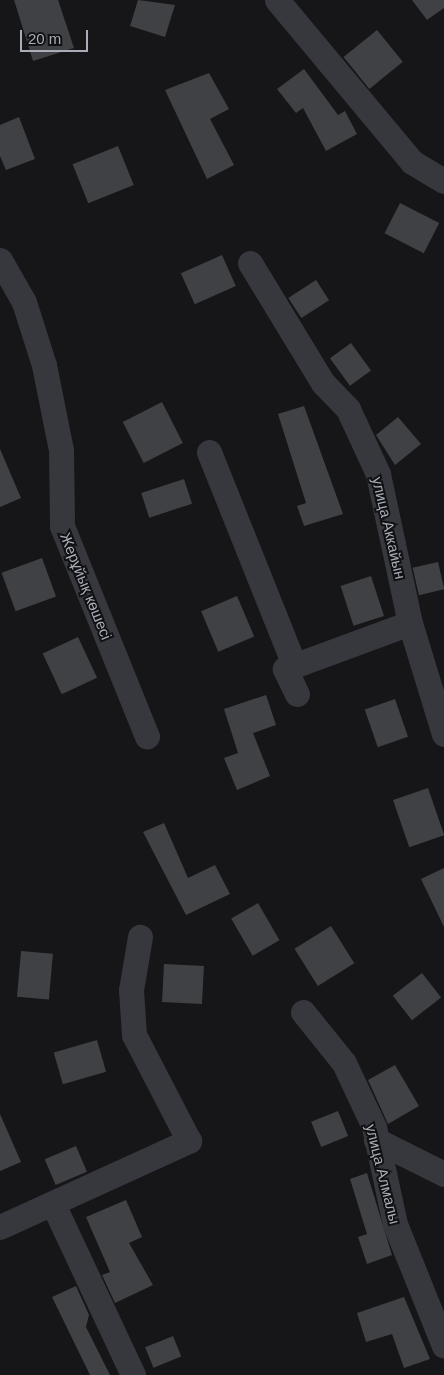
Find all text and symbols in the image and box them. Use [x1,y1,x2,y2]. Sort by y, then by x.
scale bar [22,20,90,52]
text: 20 m [28,30,61,47]
street label: улица Аккайын [368,475,410,581]
street label: Жерұйық көшесі [56,530,116,642]
street label: улица Алмалы [362,1122,404,1226]

